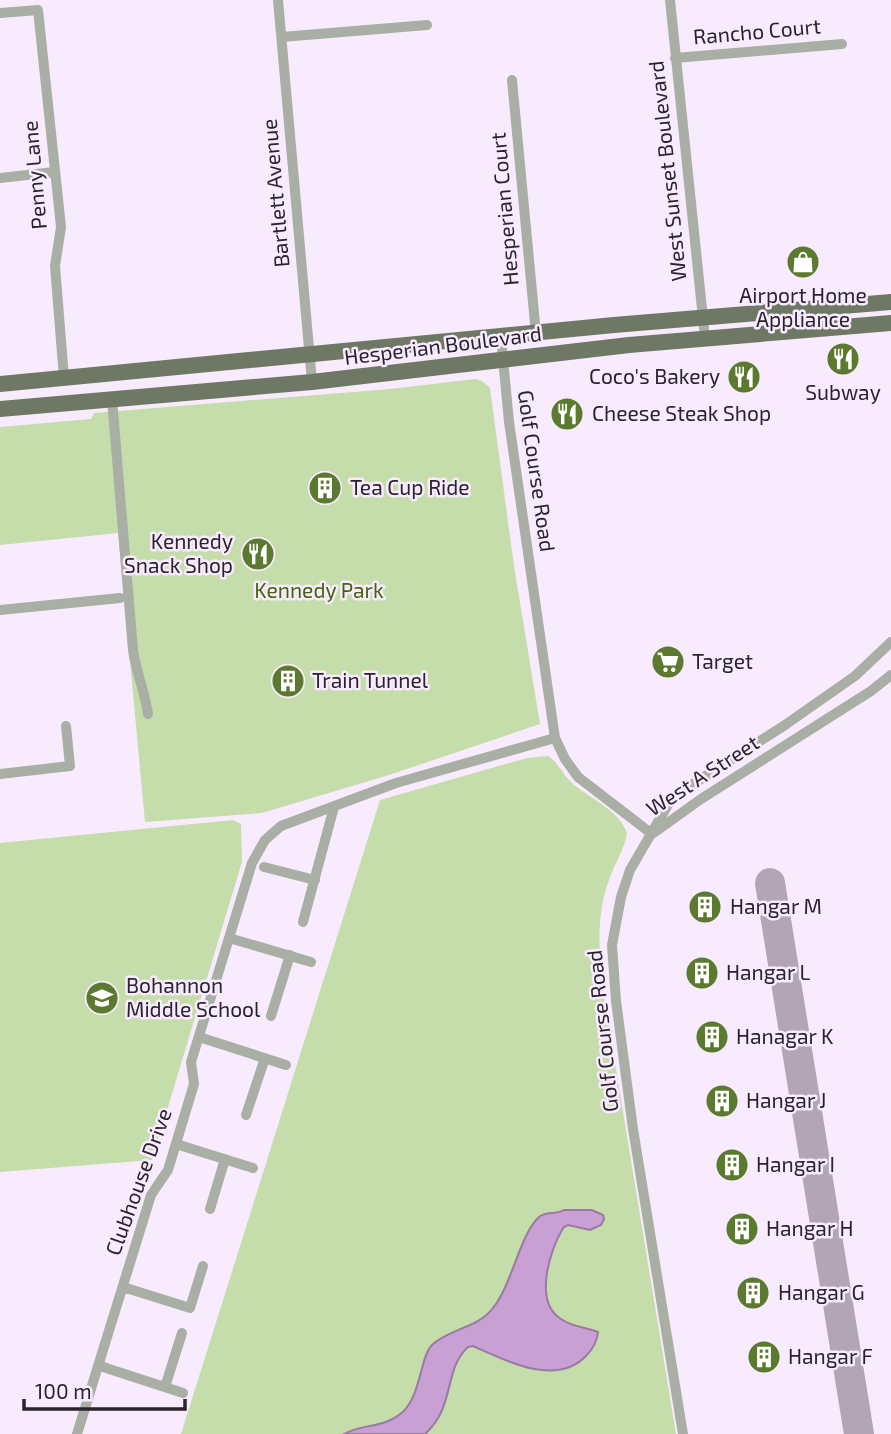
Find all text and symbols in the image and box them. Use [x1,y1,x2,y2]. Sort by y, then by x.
street label: Rancho Court [692,12,822,49]
street label: West Sunset Boulevard [642,60,691,283]
street label: Bartlett Avenue [256,118,293,268]
street label: Penny Lane [16,120,51,231]
street label: Hesperian Court [484,131,523,287]
shop icon: Airport Home Appliance [784,243,822,281]
place label: Airport Home Appliance [739,282,867,331]
street label: Hesperian Boulevard [343,320,543,369]
restaurant icon: Subway [824,340,862,378]
restaurant icon: Coco's Bakery [725,358,763,396]
place label: Coco's Bakery [589,363,720,388]
place label: Subway [805,379,881,404]
street label: Golf Course Road [514,388,561,553]
restaurant icon: Cheese Steak Shop [548,395,586,433]
place label: Cheese Steak Shop [592,400,771,425]
building icon: Tea Cup Ride [306,469,344,507]
place label: Tea Cup Ride [350,474,470,499]
place label: Kennedy Snack Shop [124,528,233,577]
restaurant icon: Kennedy Snack Shop [239,535,277,573]
park label: Kennedy Park [254,577,384,602]
supermarket icon: Target [649,643,687,681]
place label: Target [692,648,753,673]
building icon: Train Tunnel [269,662,307,700]
place label: Train Tunnel [312,667,429,692]
street label: West A Street [641,729,763,820]
building icon: Hangar M [686,888,724,926]
place label: Hangar M [730,893,822,918]
street label: Golf Course Road [581,949,622,1113]
building icon: Hangar L [683,954,721,992]
place label: Hangar L [726,959,811,984]
place label: Bohannon Middle School [126,972,261,1021]
school or university icon: Bohannon Middle School [83,979,121,1017]
building icon: Hanagar K [693,1018,731,1056]
place label: Hanagar K [736,1023,834,1048]
building icon: Hangar J [703,1082,741,1120]
place label: Hangar J [746,1087,826,1112]
street label: Clubhouse Drive [99,1105,176,1258]
building icon: Hangar I [713,1146,751,1184]
place label: Hangar I [756,1151,835,1176]
building icon: Hangar H [723,1210,761,1248]
place label: Hangar H [766,1215,854,1240]
building icon: Hangar G [734,1274,772,1312]
place label: Hangar G [778,1279,865,1304]
building icon: Hangar F [745,1338,783,1376]
place label: Hangar F [788,1343,873,1368]
scale bar [24,1368,186,1412]
text: 100 m [35,1378,92,1403]

